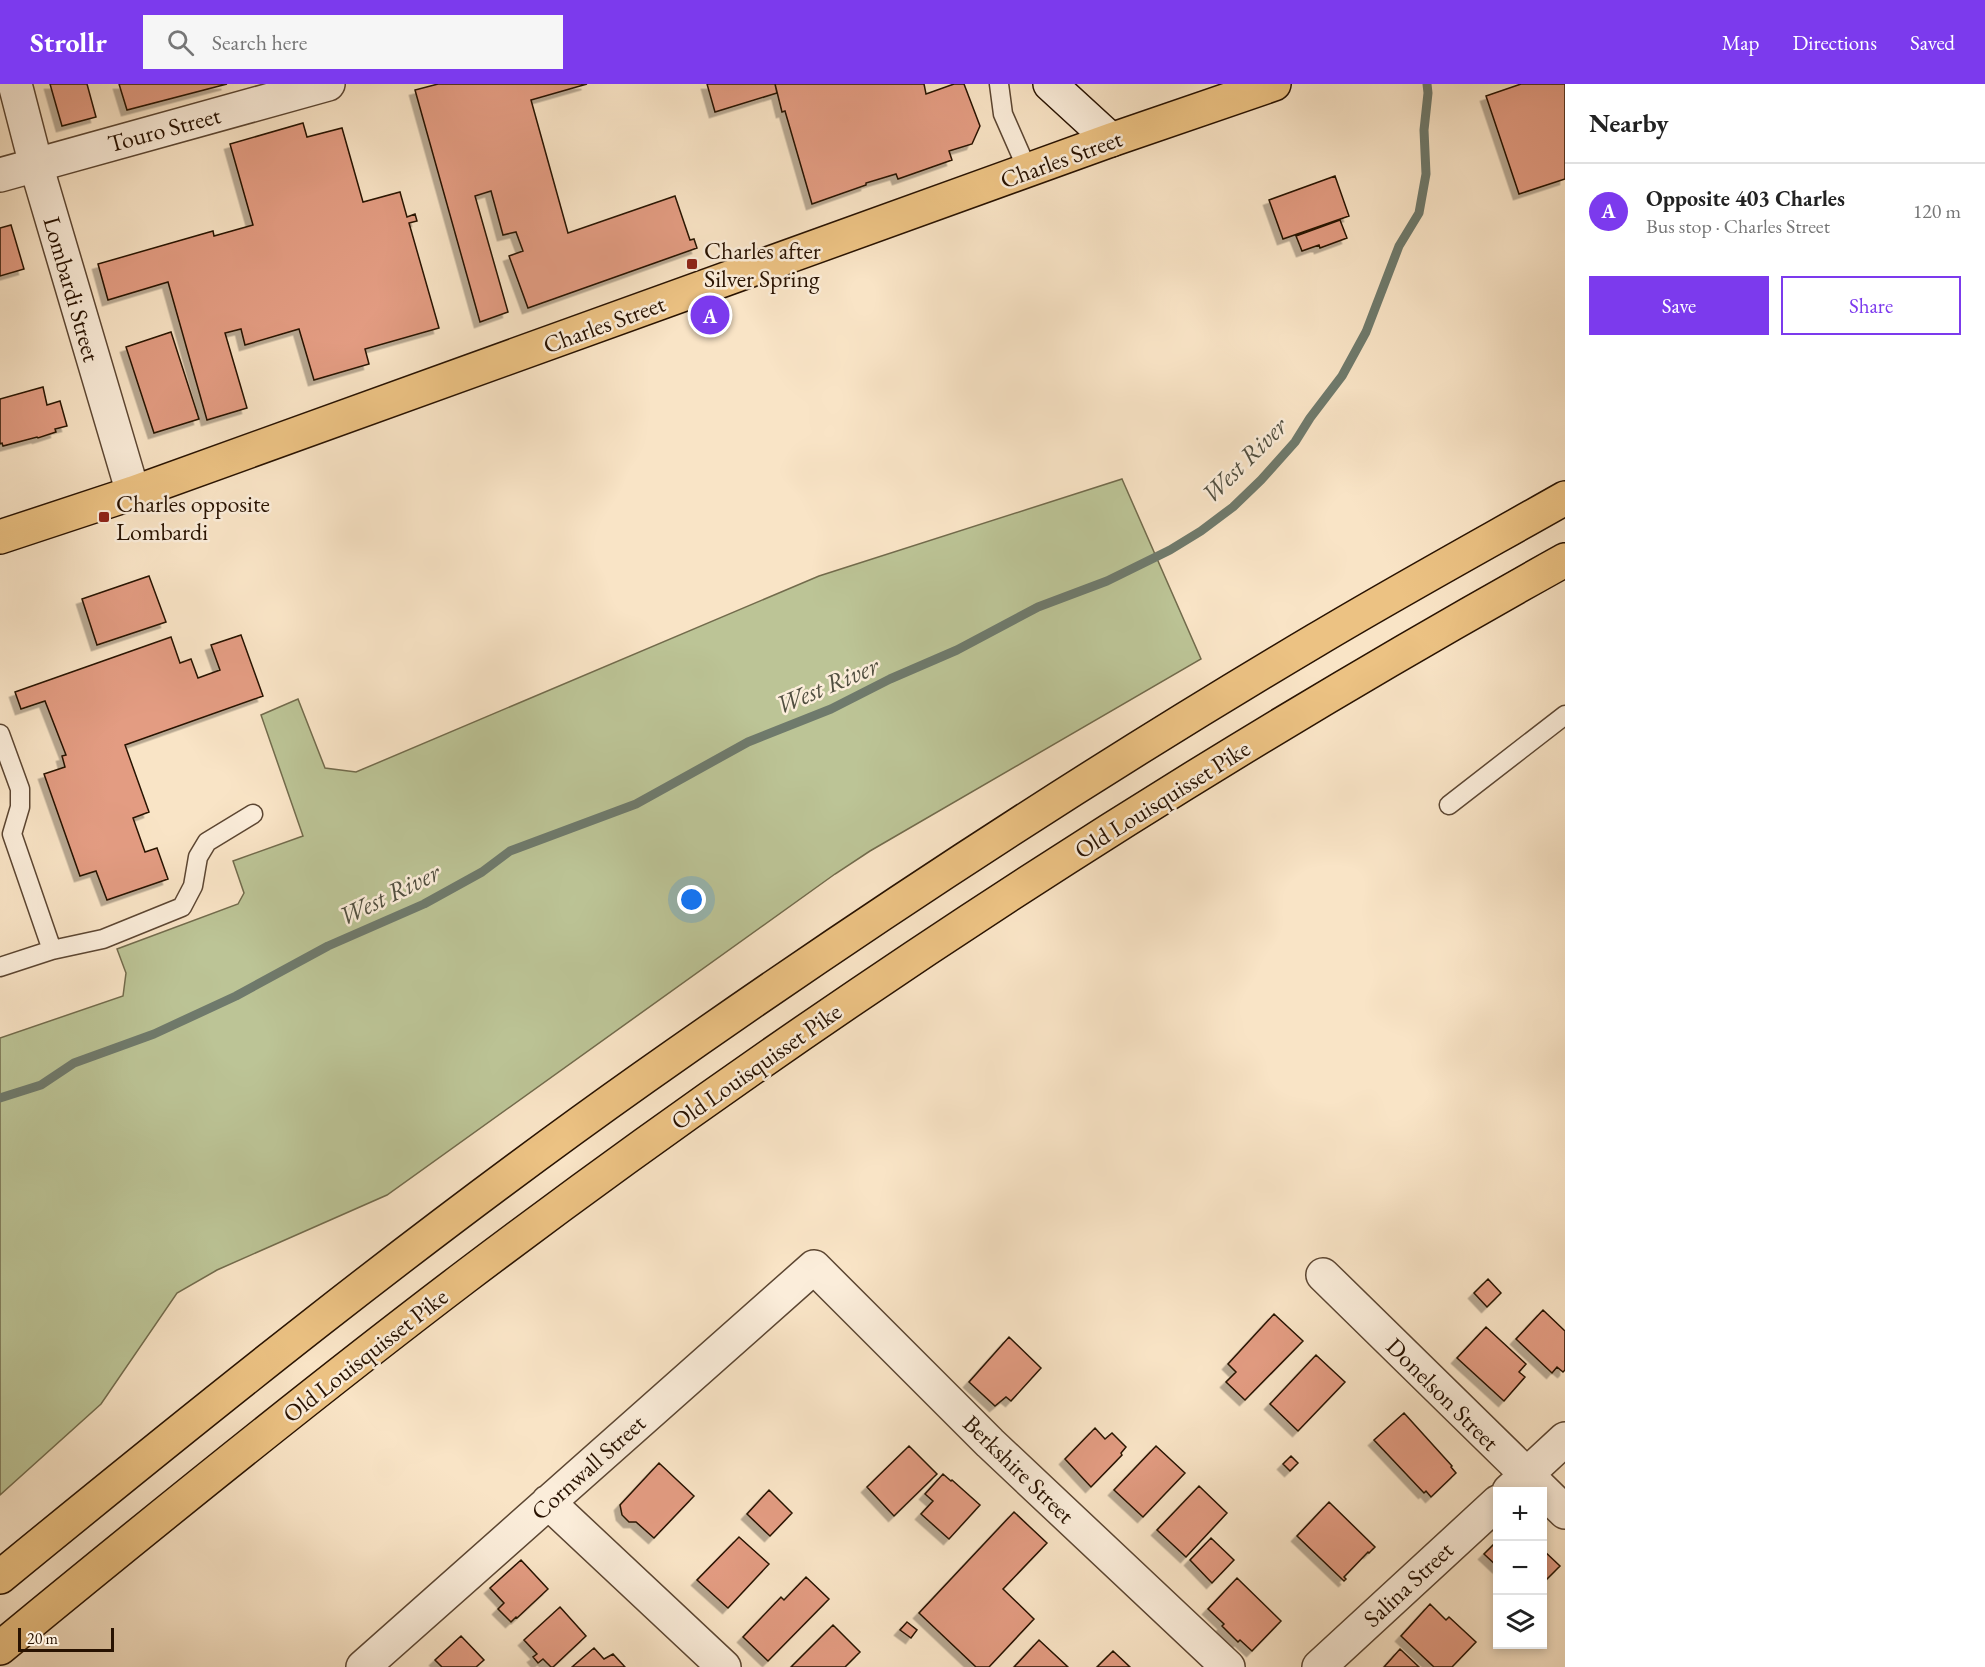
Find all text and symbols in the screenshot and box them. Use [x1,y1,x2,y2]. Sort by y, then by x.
search box [143,15,563,69]
text: Strollr [30,24,107,60]
icon: search [164,26,197,59]
text: Search here [212,28,307,57]
text: Map [1722,29,1759,56]
text: Directions [1792,29,1877,56]
text: Saved [1910,29,1955,56]
street label: Touro Street [104,99,224,159]
text: Nearby [1589,106,1669,140]
street label: Charles Street [996,122,1127,195]
text: Opposite 403 Charles [1646,184,1845,213]
text: A [1601,198,1616,224]
text: 120 m [1913,198,1961,224]
street label: Lombardi Street [36,213,108,366]
text: Bus stop · Charles Street [1646,213,1830,239]
place label: Charles after Silver Spring [704,235,821,294]
marker: Charles after Silver Spring [685,257,699,271]
button: Save [1589,276,1769,335]
button: Share [1781,276,1961,335]
street label: Charles Street [539,287,670,360]
pin: A [690,292,730,338]
water label: West River [1194,409,1295,510]
place label: Charles opposite Lombardi [116,488,270,547]
marker: Charles opposite Lombardi [97,510,111,524]
water label: West River [770,648,885,722]
street label: Old Louisquisset Pike [1068,733,1256,865]
water label: West River [333,854,446,933]
your location [677,885,706,914]
street label: Old Louisquisset Pike [665,996,847,1136]
street label: Old Louisquisset Pike [276,1281,454,1429]
street label: Donelson Street [1380,1331,1506,1457]
street label: Cornwall Street [524,1407,652,1527]
street label: Berkshire Street [957,1408,1082,1530]
map controls [1493,1487,1547,1649]
button: + [1493,1487,1547,1541]
street label: Salina Street [1356,1534,1460,1634]
button: − [1493,1541,1547,1595]
button: layers [1493,1595,1547,1649]
scale bar [18,1625,114,1652]
text: 20 m [27,1628,58,1649]

